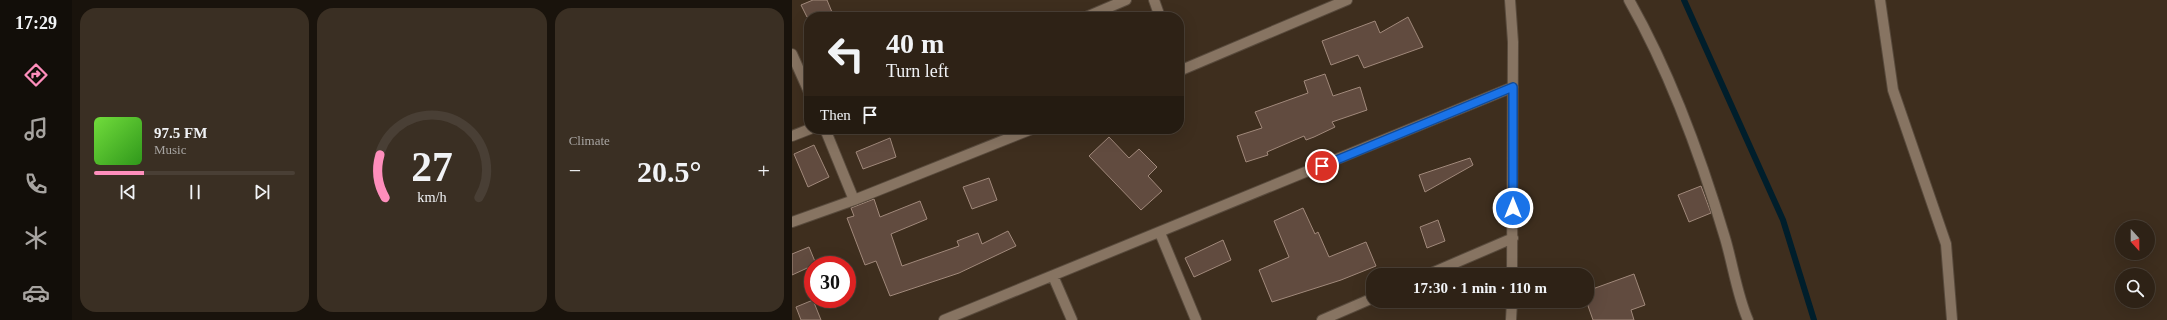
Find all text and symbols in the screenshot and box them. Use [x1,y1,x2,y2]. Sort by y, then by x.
text: 17:29 [15,13,57,33]
icon: left [820,28,872,80]
text: 40 m [886,28,944,59]
icon: directions [22,61,50,89]
text: Turn left [886,61,949,81]
icon: arrive [859,104,881,126]
text: Then [820,107,851,123]
icon: music [22,115,50,143]
text: 97.5 FM [154,125,207,141]
text: Climate [569,133,610,148]
text: Music [154,142,187,157]
text: 27 [411,144,453,190]
pin [1305,149,1339,183]
text: 20.5° [637,155,702,188]
icon: arrive [1311,155,1333,177]
text: − [569,158,581,183]
text: + [758,158,770,183]
icon: phone [22,170,50,198]
icon: previous [117,181,139,203]
icon: pause [184,181,206,203]
icon: next [251,181,273,203]
position arrow [1492,187,1534,229]
text: km/h [417,189,447,205]
north arrow [2115,220,2155,260]
map controls [2115,220,2155,308]
icon: climate [22,224,50,252]
speed limit sign: 30 [804,256,856,308]
button: search [2115,268,2155,308]
icon: car [22,279,50,307]
text: 17:30 · 1 min · 110 m [1413,280,1547,296]

